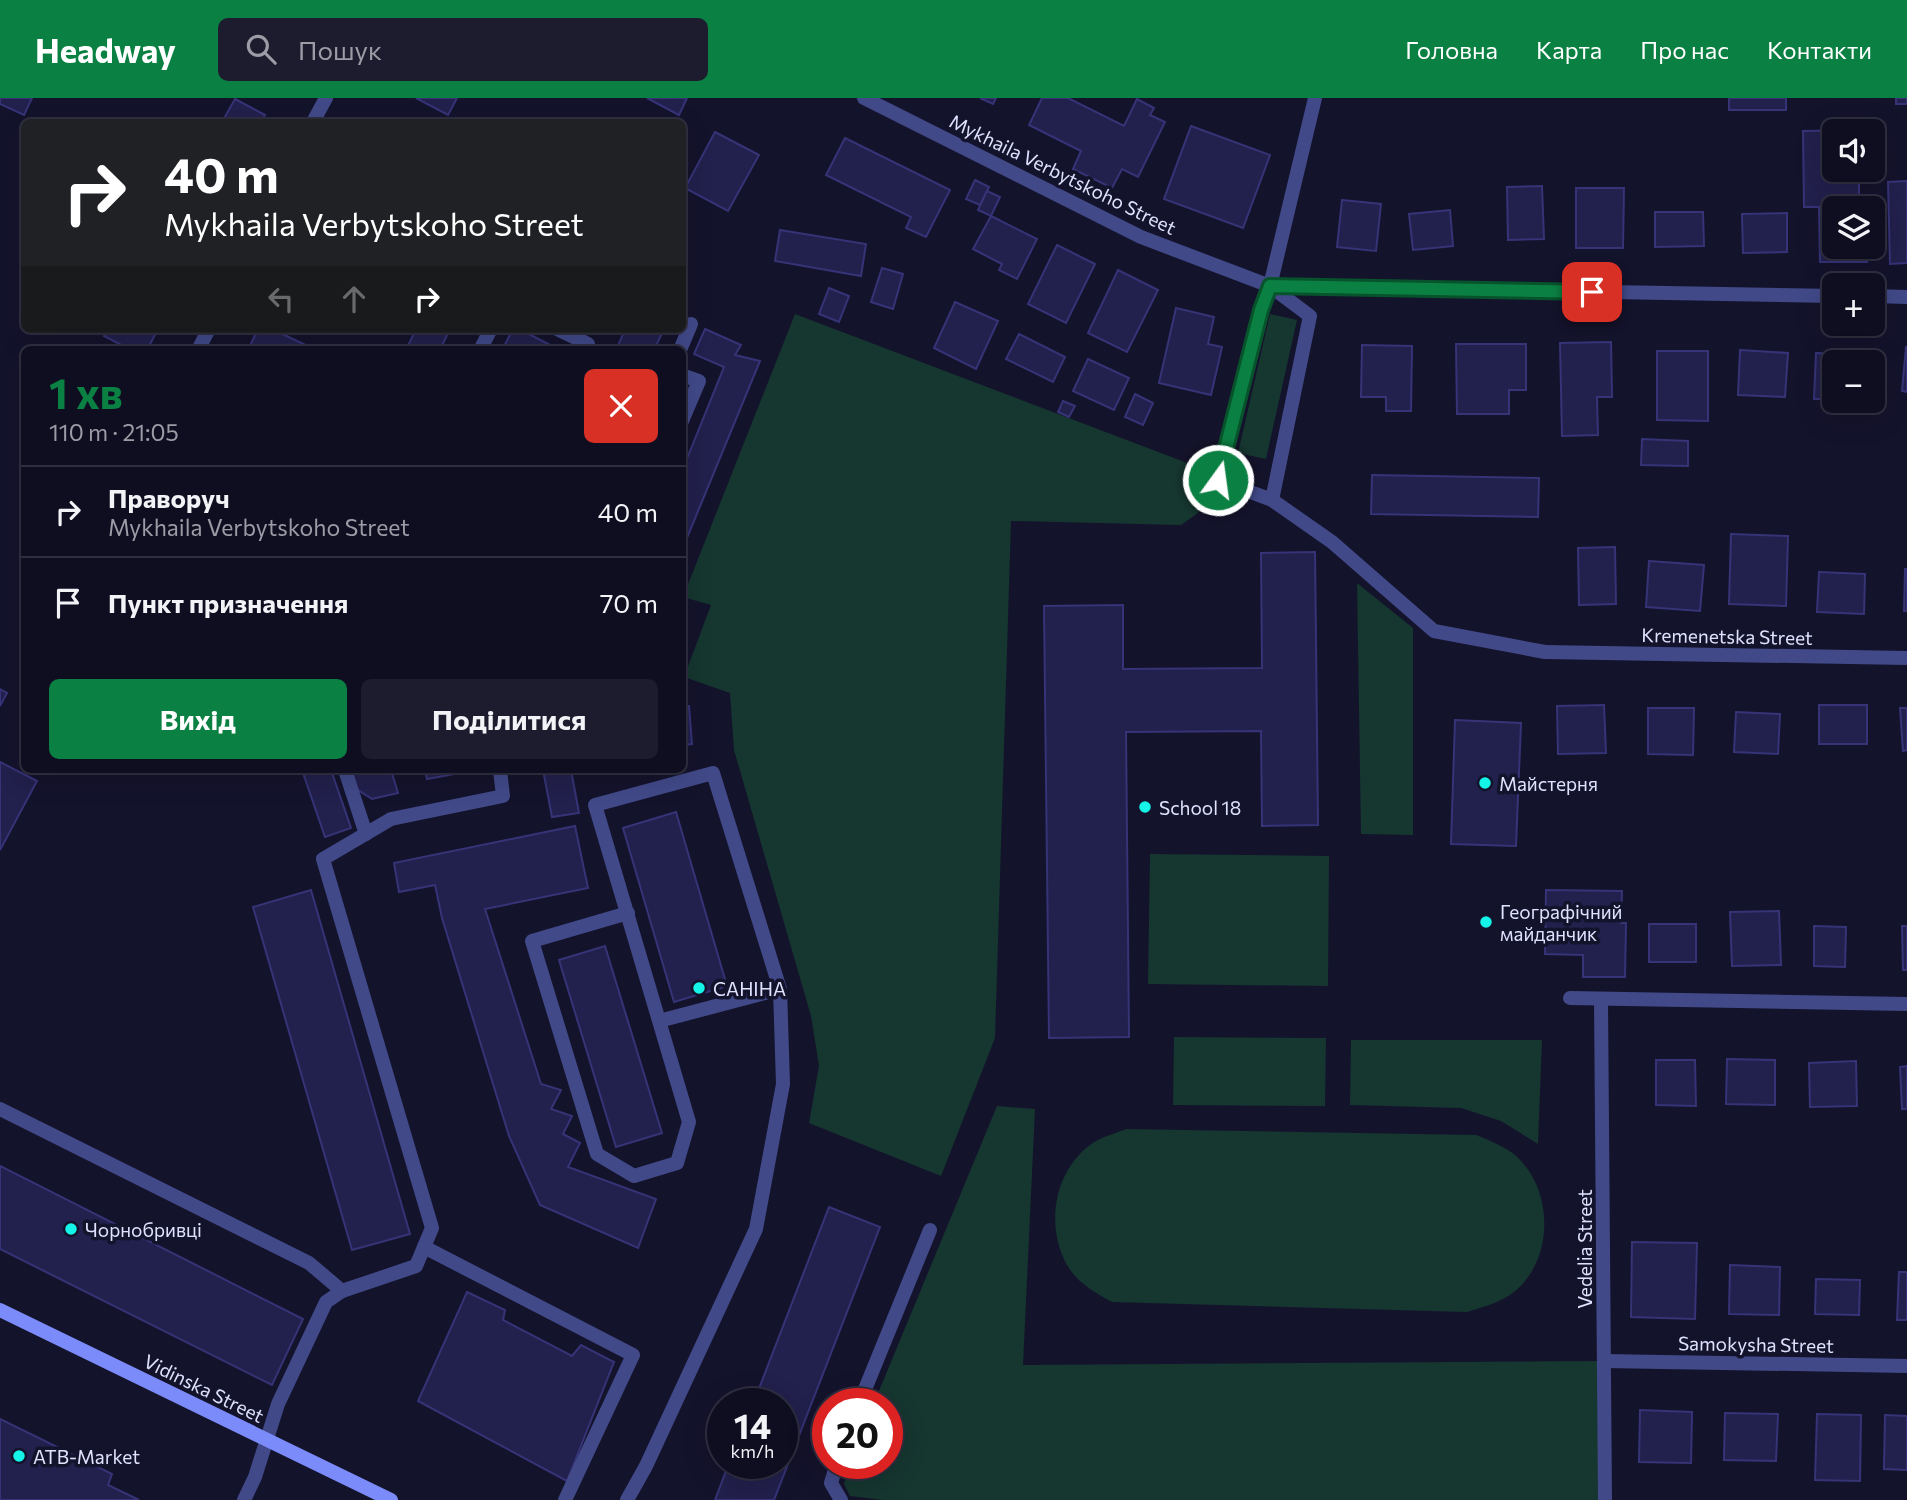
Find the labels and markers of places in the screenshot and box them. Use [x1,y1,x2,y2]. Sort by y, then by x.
pin [1562,262,1622,322]
place label: Майстерня [1499,772,1598,795]
marker: Майстерня [1477,775,1493,791]
place label: School 18 [1159,796,1241,819]
marker: School 18 [1137,799,1153,815]
place label: Географічний майданчик [1500,900,1623,945]
marker: Географічний майданчик [1478,914,1494,930]
place label: САНІНА [713,977,786,1000]
marker: САНІНА [691,980,707,996]
place label: Чорнобривці [85,1218,202,1241]
marker: Чорнобривці [63,1221,79,1237]
place label: ATB-Market [33,1445,140,1468]
marker: ATB-Market [11,1448,27,1464]

